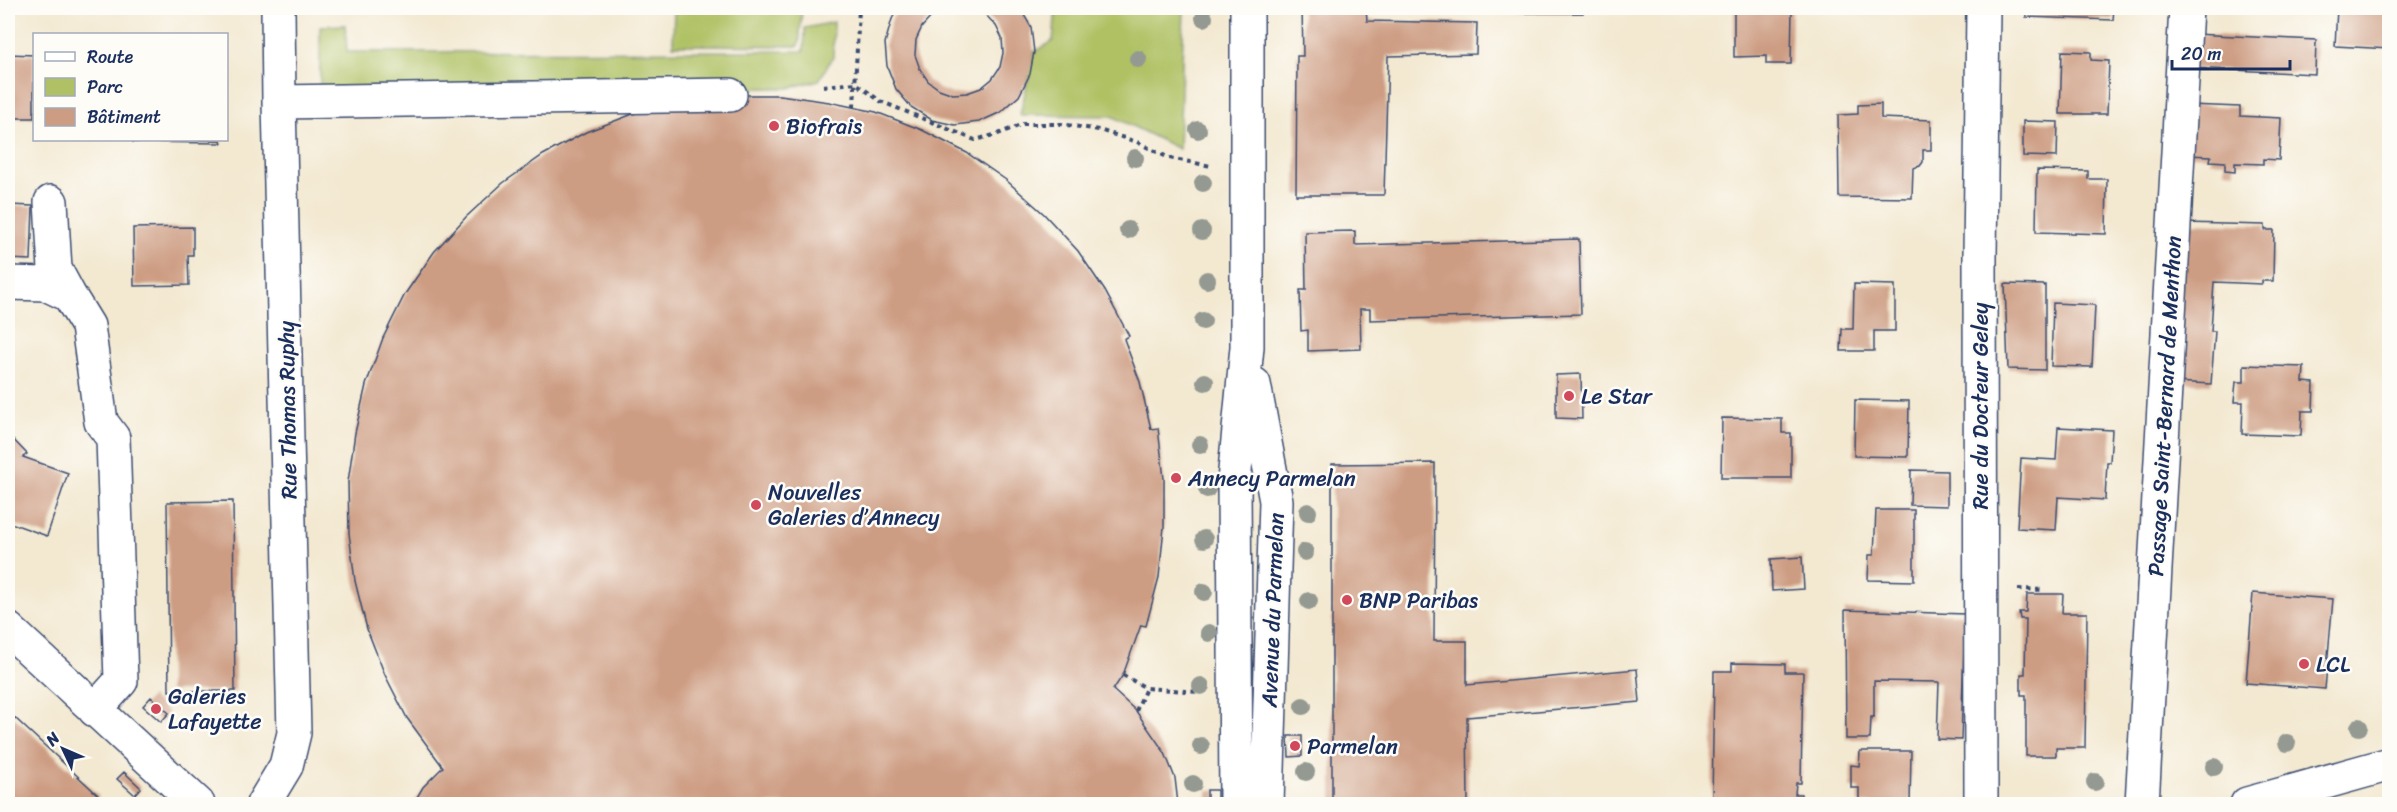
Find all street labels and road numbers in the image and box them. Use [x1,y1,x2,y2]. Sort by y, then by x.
street label: Passage Saint-Bernard de Menthon [2136,235,2193,577]
street label: Rue du Docteur Geley [1961,302,2000,510]
street label: Rue Thomas Ruphy [266,320,309,500]
street label: Avenue du Parmelan [1250,512,1295,709]

